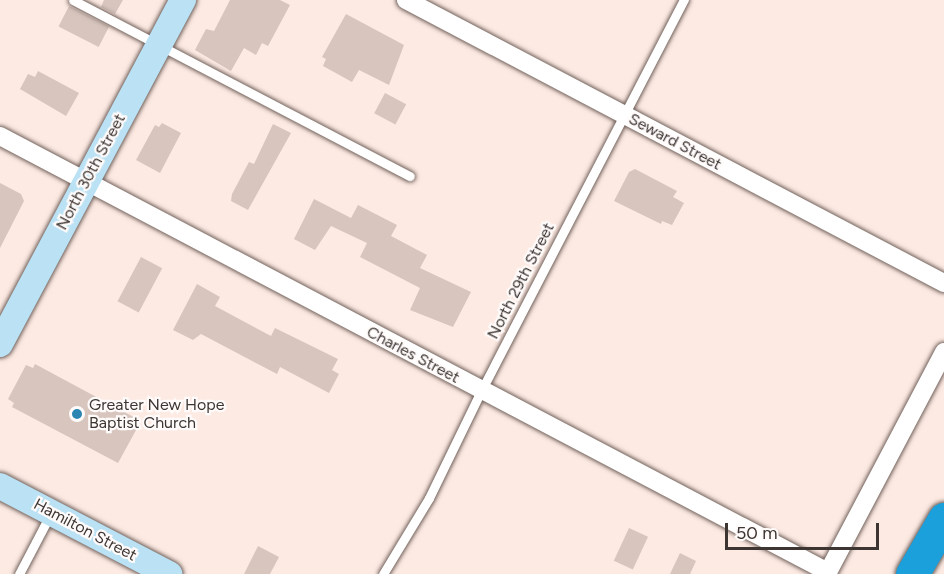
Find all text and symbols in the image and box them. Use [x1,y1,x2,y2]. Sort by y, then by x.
street label: Seward Street [625,109,725,175]
street label: North 30th Street [52,111,130,233]
street label: North 29th Street [483,220,559,342]
street label: Charles Street [363,322,463,388]
place label: Greater New Hope Baptist Church [89,395,224,433]
marker: Greater New Hope Baptist Church [70,407,84,421]
street label: Hamilton Street [30,495,140,565]
scale bar [728,511,882,549]
text: 50 m [736,522,778,544]

